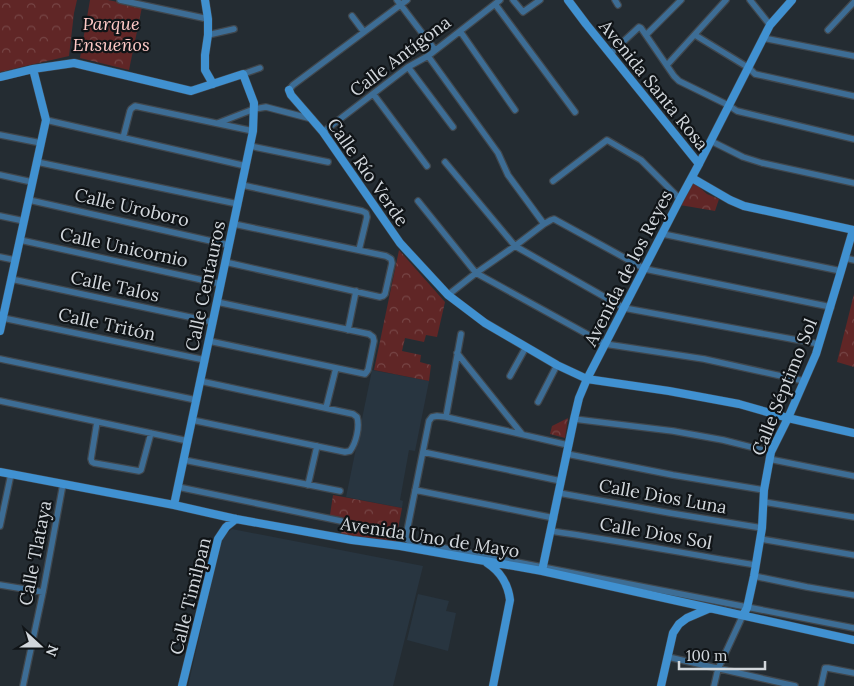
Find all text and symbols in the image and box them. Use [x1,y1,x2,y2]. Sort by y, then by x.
street label: Calle Antígona [345,10,455,102]
park label: Parque Ensueños [72,12,150,56]
street label: Avenida Santa Rosa [594,14,714,155]
street label: Calle Río Verde [322,113,414,231]
street label: Calle Uroboro [72,183,192,231]
street label: Avenida de los Reyes [578,186,677,351]
street label: Calle Centauros [180,219,230,353]
street label: Calle Unicornio [58,222,190,272]
street label: Calle Talos [68,265,162,307]
street label: Calle Tritón [56,302,158,346]
street label: Calle Séptimo Sol [746,315,822,459]
street label: Calle Dios Luna [597,473,729,519]
street label: Calle Tlataya [14,498,56,608]
street label: Avenida Uno de Mayo [338,511,521,563]
street label: Calle Dios Sol [598,512,714,554]
street label: Calle Timilpan [164,535,216,657]
north arrow [15,621,65,671]
scale bar [679,638,765,670]
text: N [42,642,62,659]
text: 100 m [686,646,727,665]

